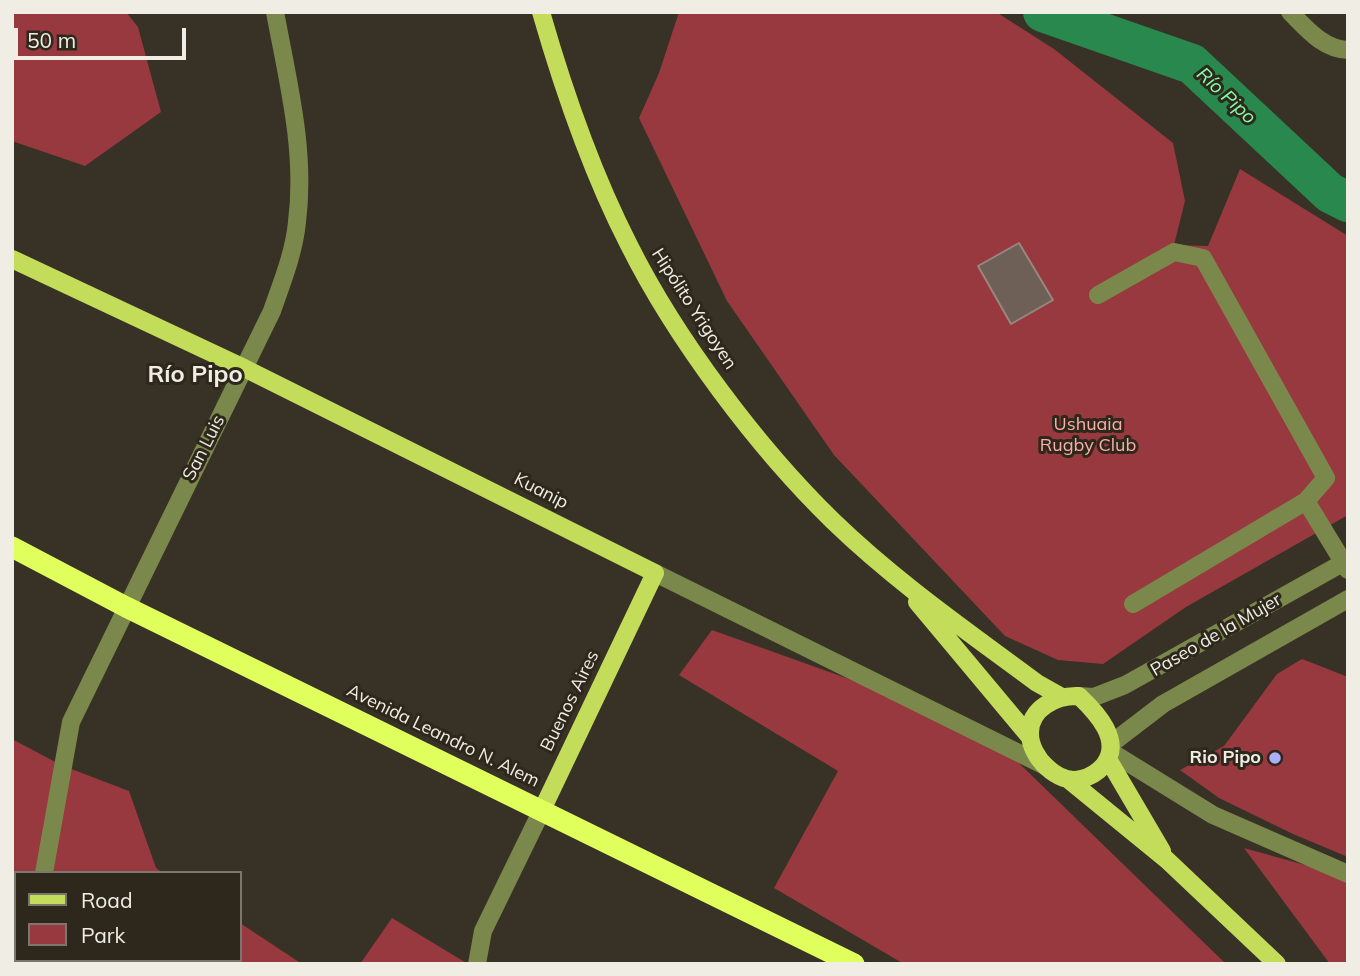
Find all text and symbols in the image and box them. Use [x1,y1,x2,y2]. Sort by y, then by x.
scale bar [18,14,189,58]
text: 50 m [27,27,76,53]
water label: Río Pipo [1192,63,1260,129]
street label: Hipólito Yrigoyen [647,244,741,374]
district label: Río Pipo [147,361,243,389]
street label: San Luis [178,412,230,484]
park label: Ushuaia Rugby Club [1040,414,1136,457]
street label: Kuanip [510,468,572,514]
street label: Paseo de la Mujer [1147,589,1285,681]
street label: Buenos Aires [536,647,604,755]
street label: Avenida Leandro N. Alem [343,680,543,792]
place label: Rio Pipo [1190,747,1261,769]
marker: Rio Pipo [1267,750,1283,766]
legend [14,871,242,962]
text: Road [81,887,132,913]
text: Park [81,922,125,948]

